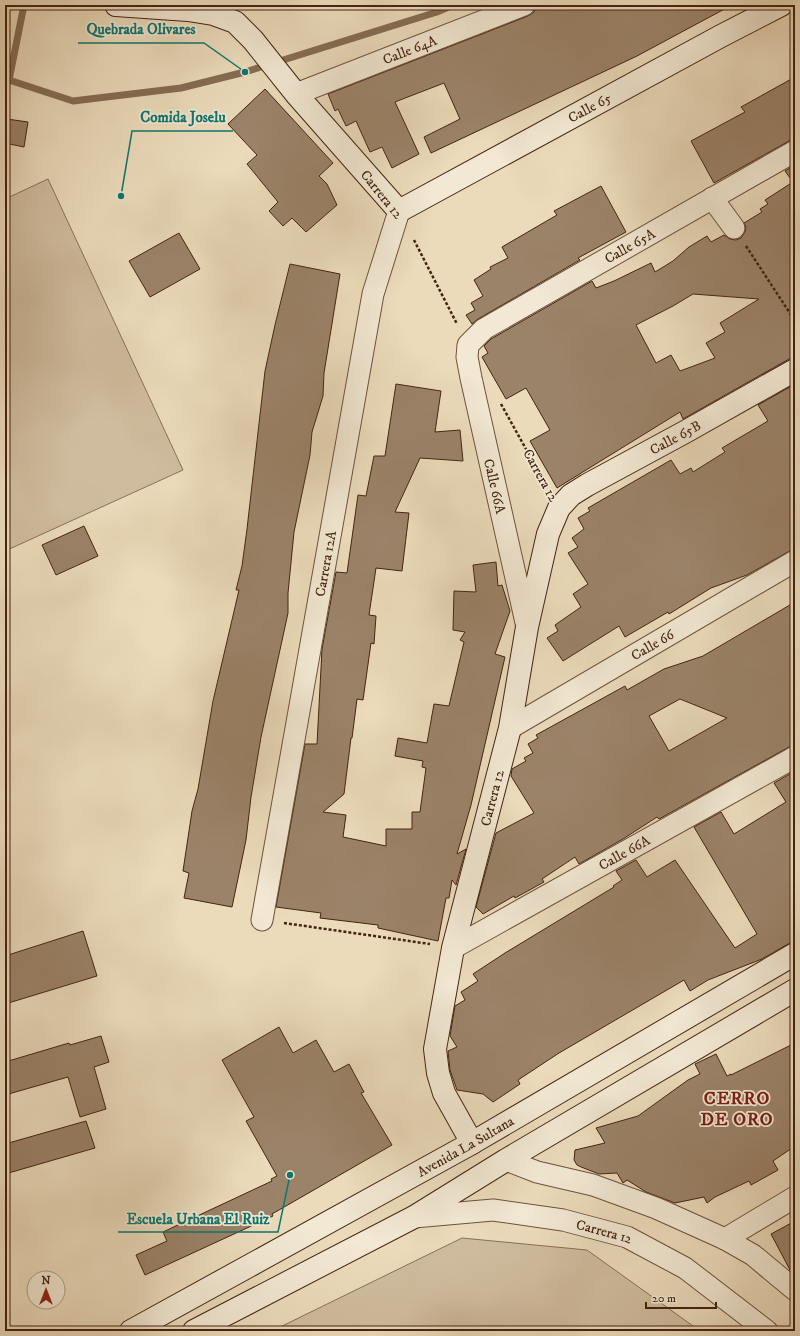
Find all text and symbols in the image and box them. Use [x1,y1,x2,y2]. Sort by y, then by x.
callout: Quebrada Olivares [78,16,204,43]
text: Quebrada Olivares [86,20,196,39]
street label: Calle 64A [380,31,441,69]
street label: Calle 65 [565,89,615,127]
callout: Comida Joselu [132,104,233,131]
text: Comida Joselu [140,108,226,127]
street label: Carrera 12 [356,167,406,223]
street label: Calle 65A [601,224,660,268]
street label: Calle 65B [647,417,704,459]
street label: Carrera 12 [518,446,562,505]
street label: Calle 66A [479,457,509,517]
street label: Carrera 12A [312,528,341,598]
street label: Calle 66 [628,625,678,665]
street label: Carrera 12 [477,768,509,828]
street label: Calle 66A [596,831,654,875]
district label: CERRO DE ORO [701,1088,773,1131]
street label: Avenida La Sultana [414,1112,518,1182]
callout: Escuela Urbana El Ruiz [118,1205,278,1232]
text: Escuela Urbana El Ruiz [126,1210,270,1229]
street label: Carrera 12 [574,1216,636,1249]
north arrow [26,1270,66,1310]
text: N [41,1274,51,1288]
scale bar [646,1284,716,1310]
text: 20 m [652,1291,676,1306]

